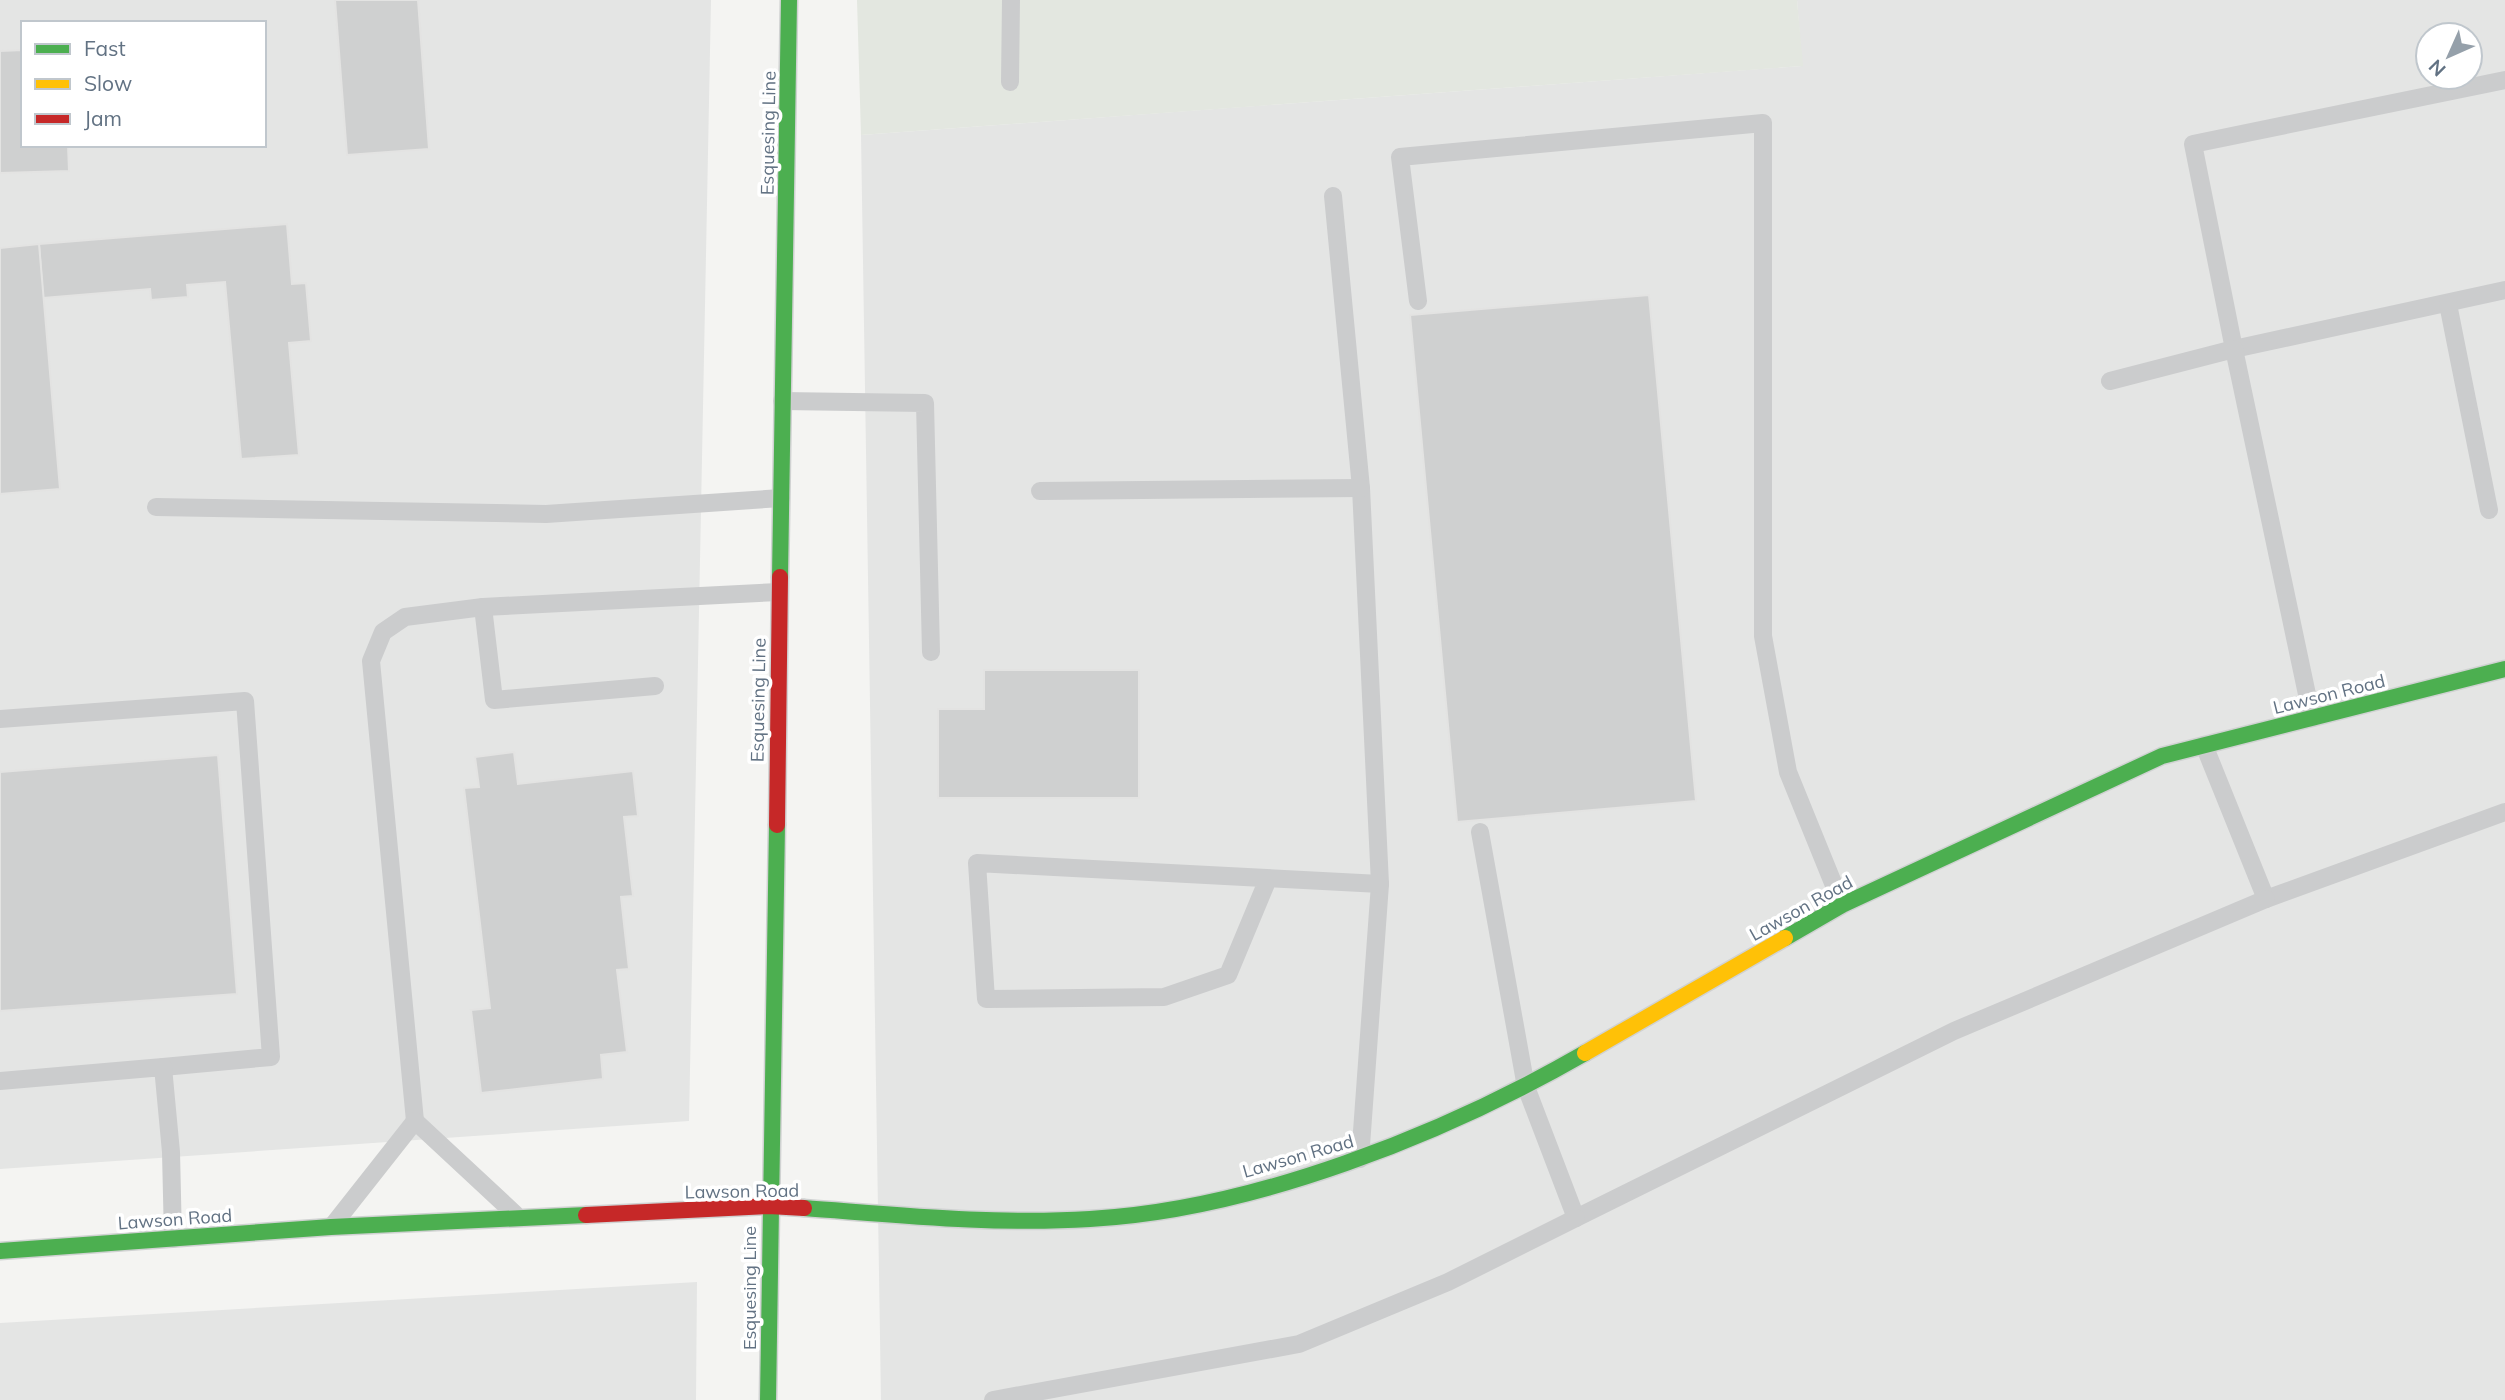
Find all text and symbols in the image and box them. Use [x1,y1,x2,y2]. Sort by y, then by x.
legend [21,21,266,147]
north arrow [2414,21,2484,91]
text: Fast [84,35,126,61]
text: N [2423,54,2451,82]
text: Slow [84,70,132,96]
street label: Esquesing Line [755,71,781,195]
text: Jam [84,105,122,131]
street label: Esquesing Line [745,638,771,762]
street label: Lawson Road [2271,669,2387,719]
street label: Lawson Road [1745,870,1857,946]
street label: Lawson Road [1240,1129,1356,1183]
street label: Lawson Road [685,1179,799,1203]
street label: Lawson Road [117,1204,233,1234]
street label: Esquesing Line [738,1226,761,1350]

